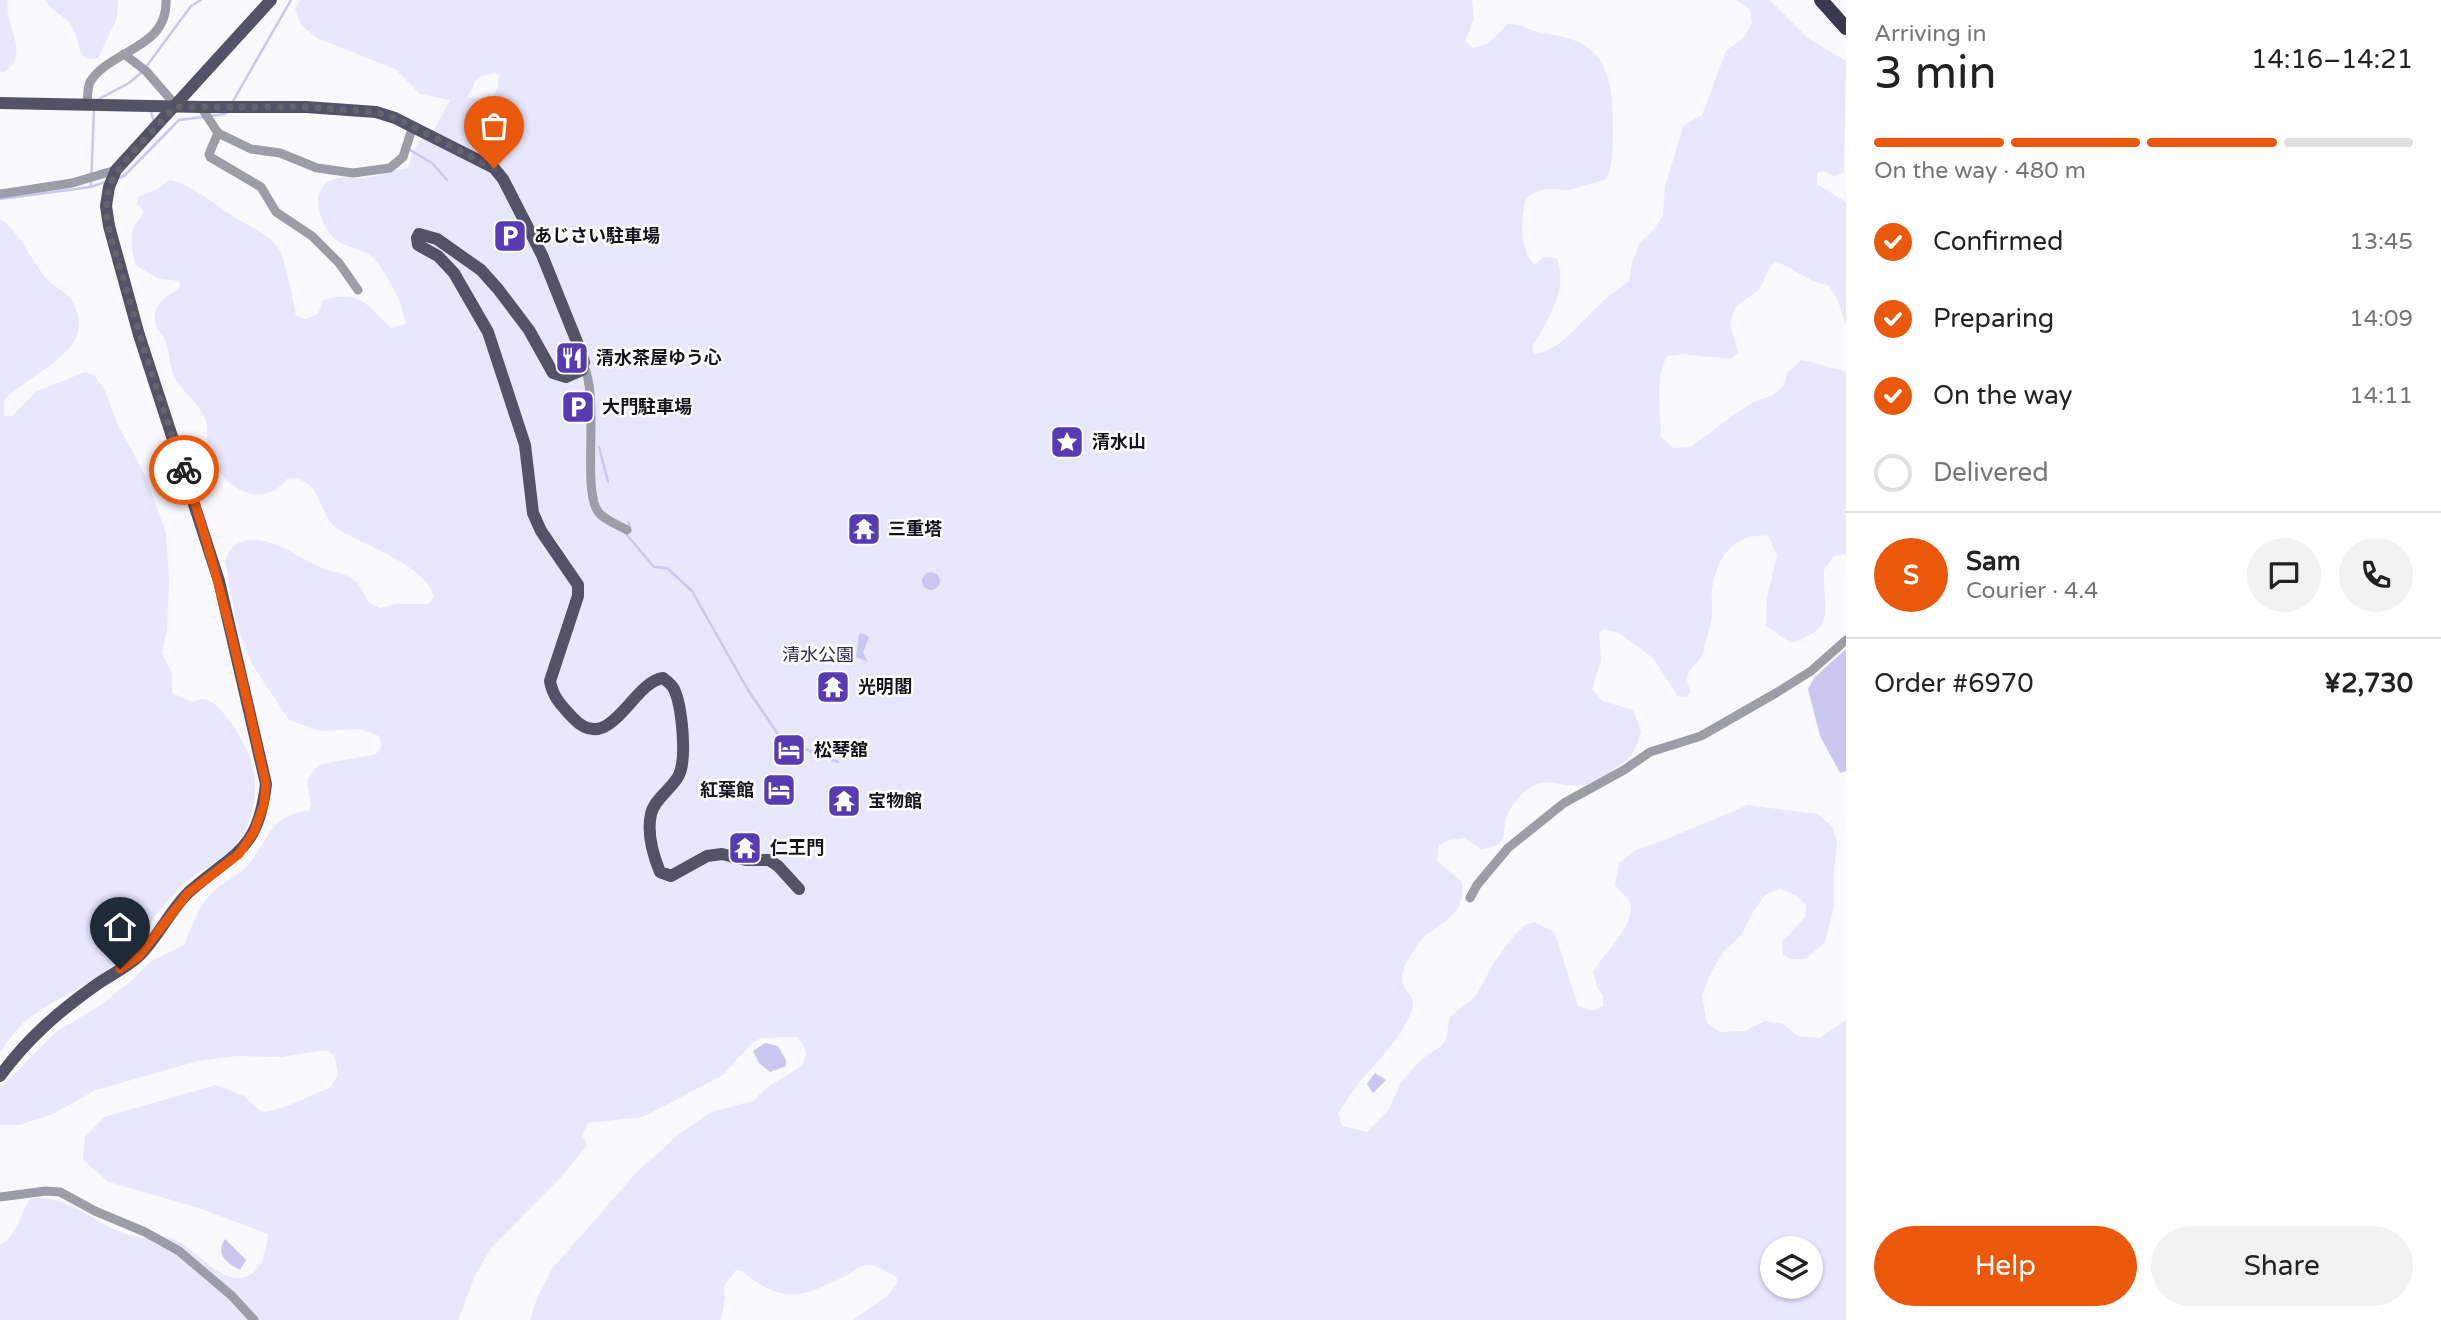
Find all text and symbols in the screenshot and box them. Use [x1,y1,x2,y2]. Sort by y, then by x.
text: Arriving in [1874,20,1987,48]
text: 14:16–14:21 [2251,44,2413,75]
text: 3 min [1874,46,1997,101]
pin [464,96,524,168]
icon: bag [475,107,513,145]
text: On the way · 480 m [1874,157,2086,185]
parking icon: あじさい駐車場 [491,217,529,255]
icon: check [1874,223,1912,261]
place label: あじさい駐車場 [534,225,660,247]
text: Confirmed [1933,226,2063,257]
text: 13:45 [2349,228,2413,256]
icon: check [1874,300,1912,338]
text: Preparing [1933,303,2054,334]
text: 14:09 [2349,305,2413,333]
restaurant icon: 清水茶屋ゆう心 [553,339,591,377]
place label: 清水茶屋ゆう心 [596,347,722,369]
icon: check [1874,377,1912,415]
text: On the way [1933,380,2073,411]
text: 14:11 [2349,382,2413,410]
parking icon: 大門駐車場 [559,388,597,426]
place label: 大門駐車場 [602,396,692,418]
place icon: 清水山 [1048,423,1086,461]
place label: 清水山 [1092,431,1146,453]
courier [149,435,219,505]
icon: bike [165,451,203,489]
text: Delivered [1933,457,2049,488]
temple icon: 三重塔 [845,510,883,548]
place label: 三重塔 [888,518,942,540]
button: chat [2247,538,2321,612]
button: phone [2339,538,2413,612]
text: Sam [1966,546,2021,577]
text: S [1903,560,1919,591]
text: Courier · 4.4 [1966,577,2098,605]
park label: 清水公園 [782,644,854,666]
temple icon: 光明閣 [814,668,852,706]
text: Order #6970 [1874,668,2034,699]
text: ¥2,730 [2324,668,2413,699]
place label: 光明閣 [858,676,912,698]
hotel icon: 松琴舘 [770,731,808,769]
place label: 松琴舘 [814,739,868,761]
hotel icon: 紅葉館 [760,771,798,809]
place label: 紅葉館 [700,779,754,801]
temple icon: 宝物館 [825,782,863,820]
place label: 宝物館 [868,790,922,812]
temple icon: 仁王門 [726,829,764,867]
place label: 仁王門 [770,837,824,859]
pin [90,897,150,969]
icon: home [101,908,139,946]
button: Help [1874,1226,2137,1306]
button: Share [2151,1226,2413,1306]
map controls [1760,1236,1823,1299]
button: layers [1760,1236,1823,1299]

